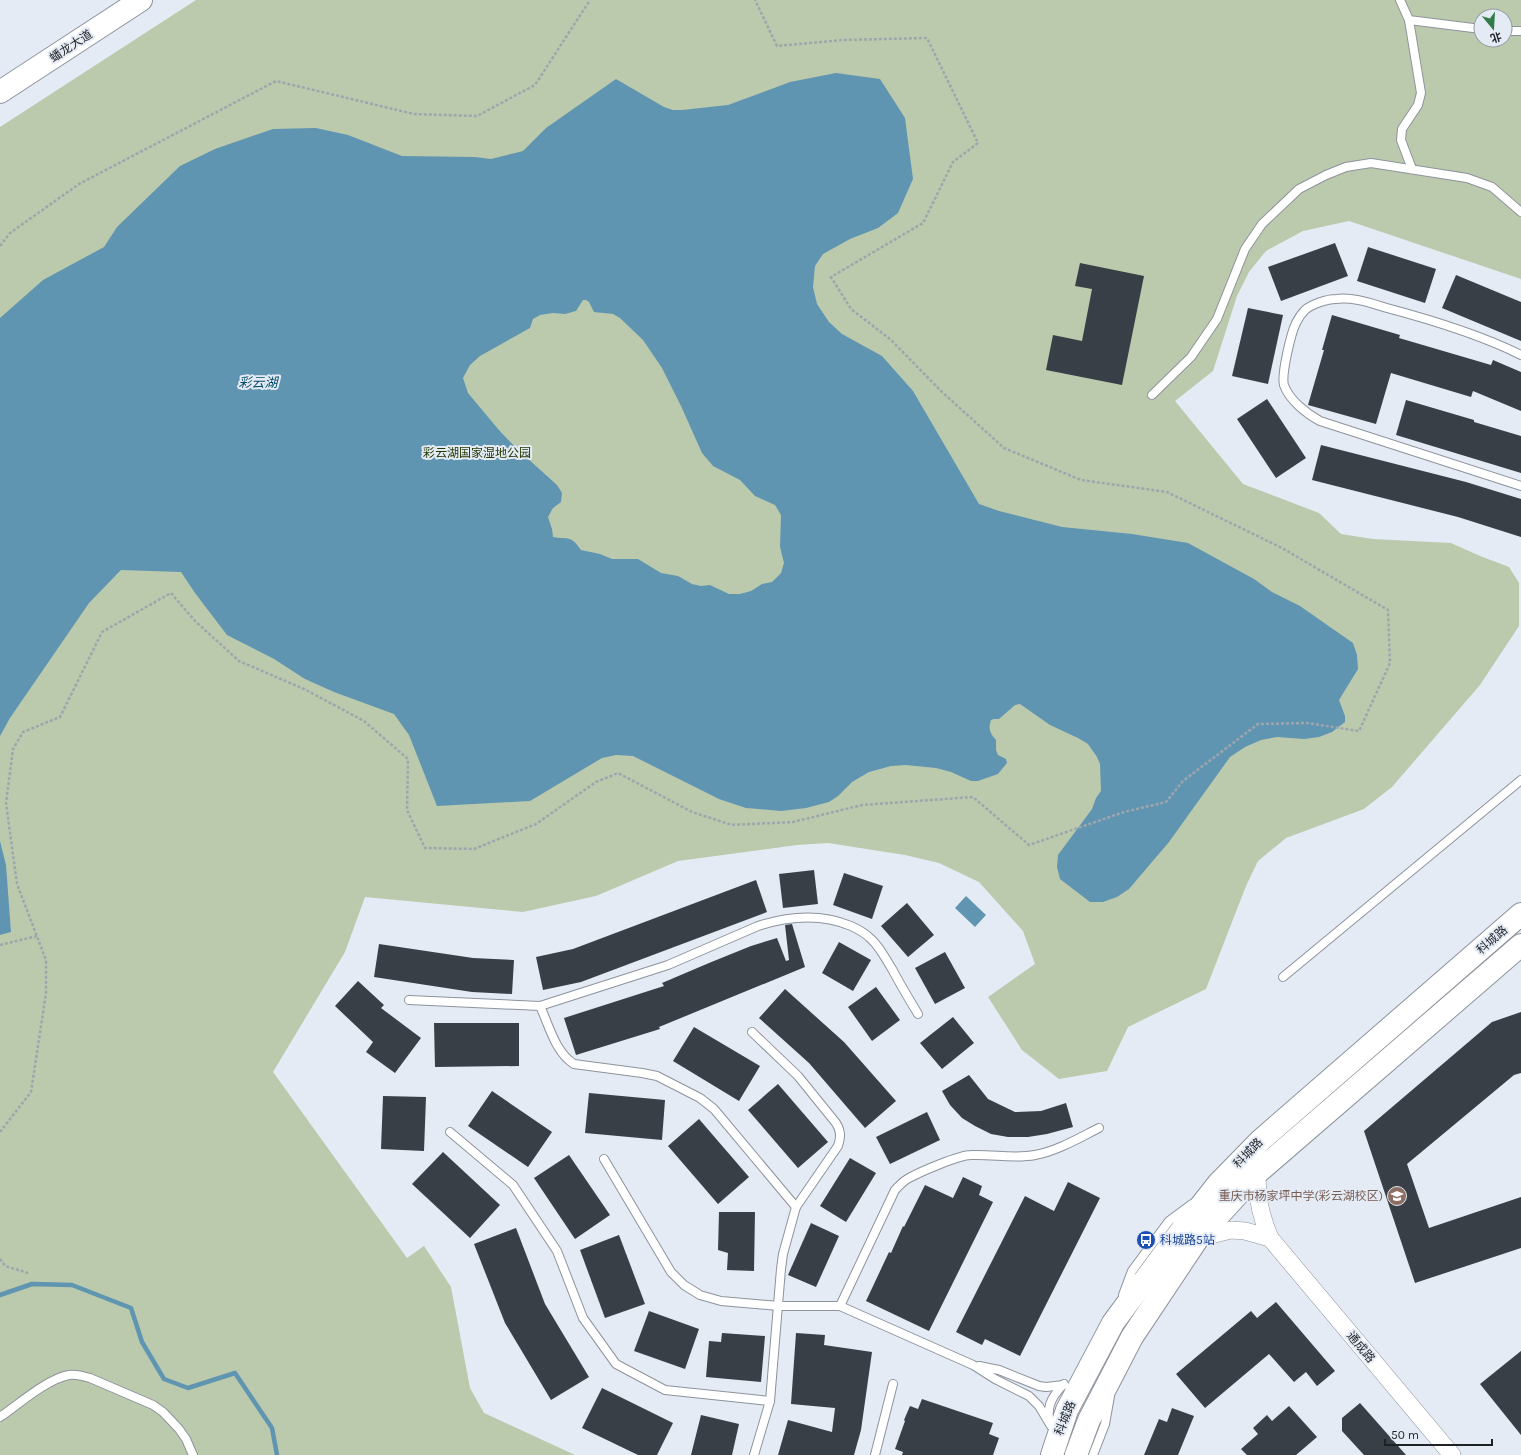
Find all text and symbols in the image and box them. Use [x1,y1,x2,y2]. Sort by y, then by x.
north arrow [1473,8,1513,48]
street label: 蟠龙大道 [47,27,95,65]
text: 北 [1489,29,1503,45]
water label: 彩云湖 [238,375,279,390]
park label: 彩云湖国家湿地公园 [423,446,531,460]
street label: 科城路 [1474,923,1510,957]
street label: 科城路 [1230,1135,1266,1171]
school or university icon: 重庆市杨家坪中学(彩云湖校区) [1386,1185,1408,1207]
place label: 重庆市杨家坪中学(彩云湖校区) [1218,1189,1383,1203]
bus stop icon: 科城路5站 [1135,1229,1157,1251]
place label: 科城路5站 [1160,1233,1215,1247]
street label: 通成路 [1344,1329,1378,1365]
street label: 科城路 [1052,1399,1078,1437]
scale bar [1385,1421,1492,1447]
text: 50 m [1391,1428,1419,1442]

